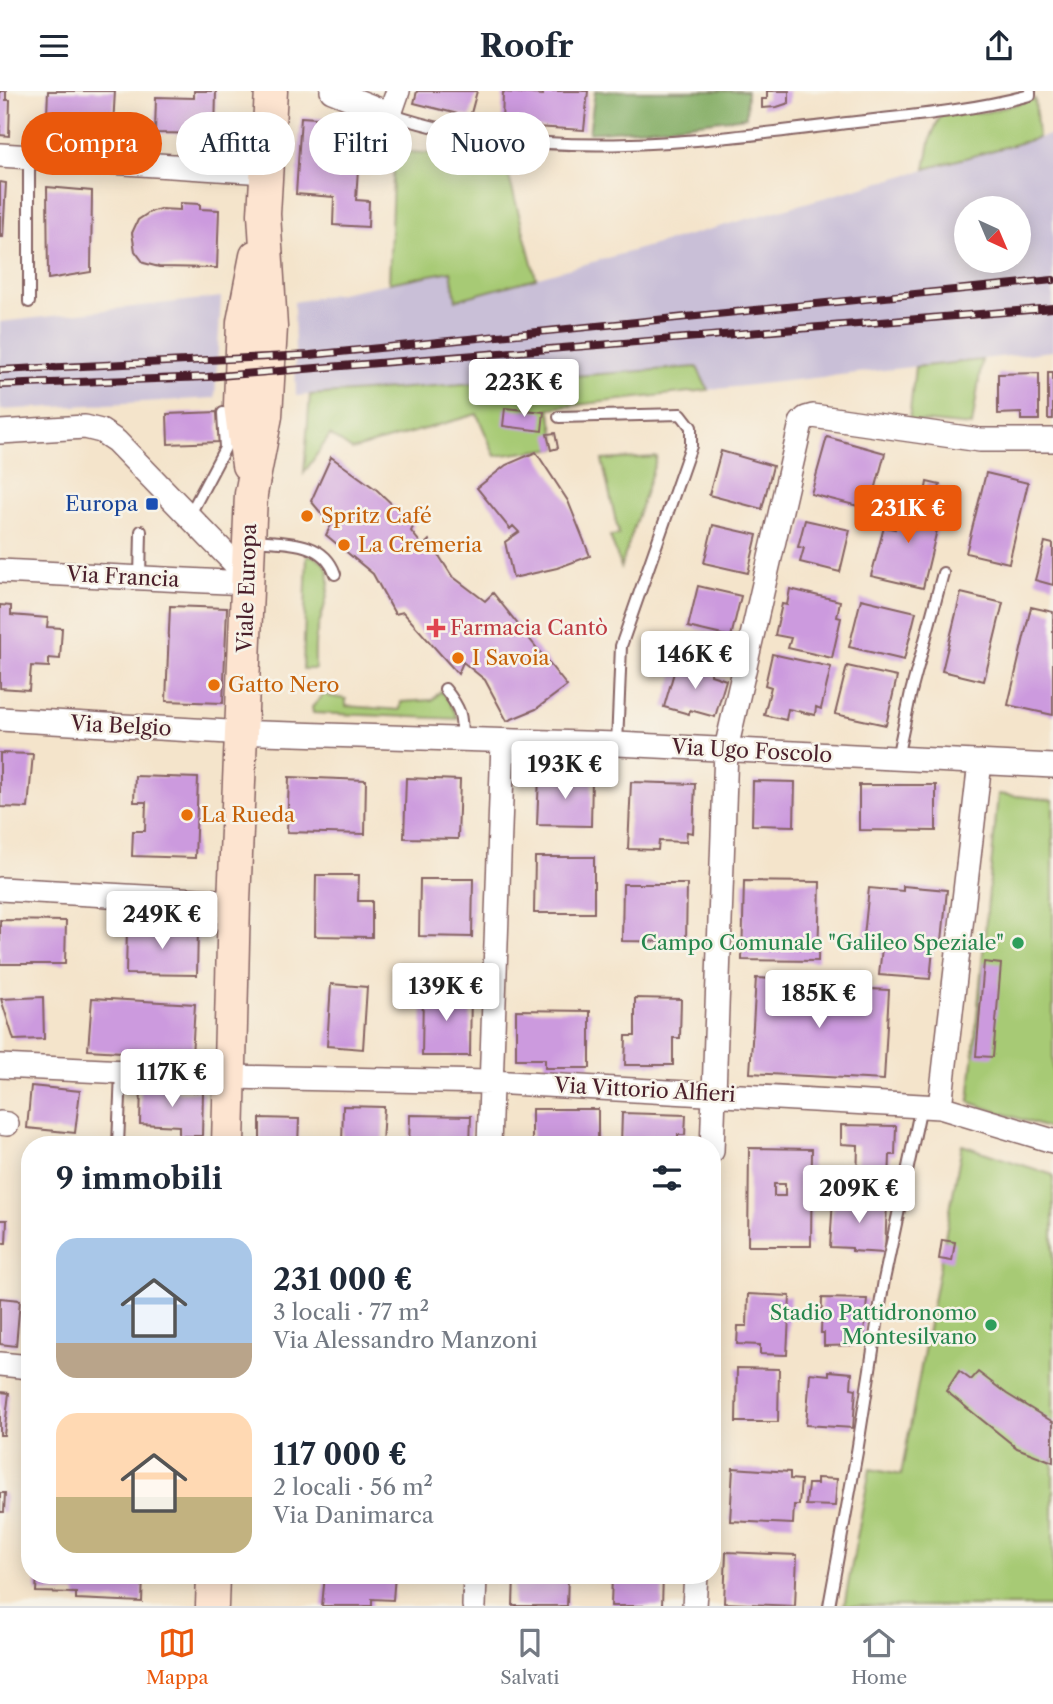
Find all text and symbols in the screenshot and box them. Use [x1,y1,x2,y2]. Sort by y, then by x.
text: Roofr [480,26,573,65]
icon: menu [35,27,73,65]
icon: share [980,27,1018,65]
chip: Compra [21,112,162,175]
chip: Affitta [176,112,295,175]
chip: Filtri [309,112,412,175]
chip: Nuovo [426,112,550,175]
north arrow [954,196,1031,273]
map controls [954,196,1031,273]
pin: 223K € [467,359,581,419]
text: 223K € [485,368,563,396]
pin: 231K € [851,485,965,545]
place label: Europa [65,491,139,516]
text: 231K € [870,494,946,522]
marker: Europa [144,496,160,512]
place label: Spritz Café [321,503,432,528]
marker: Spritz Café [299,508,315,524]
street label: Viale Europa [232,522,261,654]
place label: La Cremeria [358,532,483,557]
marker: La Cremeria [336,537,352,553]
street label: Via Francia [65,561,181,592]
place label: Farmacia Cantò [450,615,608,640]
marker: Farmacia Cantò [428,620,444,636]
pin: 146K € [638,631,752,691]
text: 146K € [657,640,733,668]
place label: I Savoia [472,645,551,670]
marker: I Savoia [450,650,466,666]
place label: Gatto Nero [228,672,339,697]
marker: Gatto Nero [206,677,222,693]
street label: Via Belgio [69,710,172,741]
street label: Via Ugo Foscolo [670,734,833,767]
pin: 193K € [508,741,622,801]
text: 193K € [527,750,603,778]
place label: La Rueda [201,802,296,827]
marker: La Rueda [179,807,195,823]
pin: 249K € [105,891,219,951]
text: 249K € [122,900,202,928]
place label: Campo Comunale "Galileo Speziale" [641,930,1004,955]
marker: Campo Comunale "Galileo Speziale" [1010,935,1026,951]
pin: 139K € [389,963,503,1023]
pin: 185K € [762,971,876,1030]
text: 139K € [408,972,484,1000]
text: 185K € [781,979,857,1007]
pin: 117K € [115,1049,229,1109]
text: 117K € [137,1058,207,1086]
street label: Via Vittorio Alfieri [553,1072,736,1107]
icon: filters [648,1159,686,1197]
text: 9 immobili [56,1160,223,1197]
pin: 209K € [802,1165,916,1225]
text: 209K € [819,1174,899,1202]
text: 231 000 € [273,1261,413,1298]
icon: home [112,1266,196,1350]
text: 3 locali · 77 m² [273,1298,429,1326]
place label: Stadio Pattidronomo Montesilvano [770,1300,977,1349]
marker: Stadio Pattidronomo Montesilvano [983,1317,999,1333]
text: Via Alessandro Manzoni [273,1326,538,1354]
text: 117 000 € [273,1436,407,1473]
icon: home [112,1441,196,1525]
text: 2 locali · 56 m² [273,1473,433,1501]
text: Via Danimarca [273,1501,434,1529]
tab: Mappa [146,1624,208,1689]
tab: Salvati [500,1624,559,1689]
tab: Home [851,1624,907,1689]

